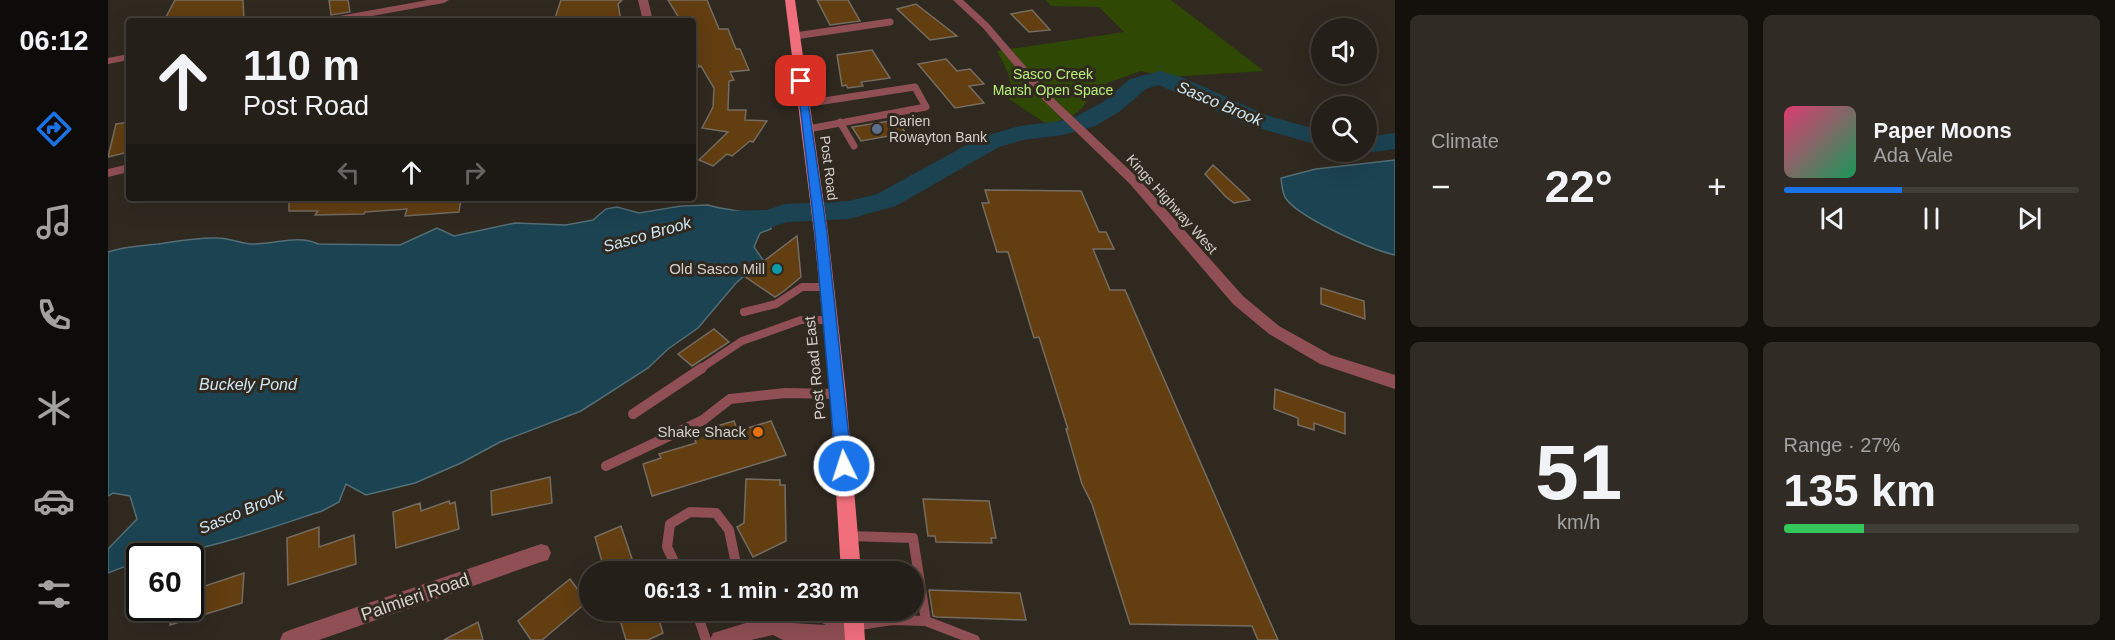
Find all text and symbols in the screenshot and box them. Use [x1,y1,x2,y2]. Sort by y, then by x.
map controls [1311,18,1377,162]
button: sound [1311,18,1377,84]
text: 06:12 [19,26,89,56]
icon: ahead [144,42,222,120]
text: 110 m [243,42,360,89]
pin [775,55,826,106]
icon: arrive [784,64,817,97]
park label: Sasco Creek Marsh Open Space [993,66,1114,98]
water label: Sasco Brook [1175,78,1266,129]
text: Post Road [243,91,369,121]
button: search [1311,96,1377,162]
icon: directions [33,108,75,150]
place label: Darien Rowayton Bank [889,113,988,145]
text: Paper Moons [1874,118,2012,143]
marker: Darien Rowayton Bank [870,122,884,136]
text: Climate [1431,130,1499,152]
street label: Post Road [817,135,841,201]
text: Ada Vale [1874,144,1953,166]
street label: Kings Highway West [1123,151,1221,257]
icon: left [332,156,365,189]
icon: ahead [395,156,428,189]
icon: right [458,156,491,189]
text: 22° [1545,161,1613,212]
text: − [1431,168,1450,205]
text: + [1707,168,1727,205]
icon: music [33,201,75,243]
icon: previous [1816,202,1849,235]
icon: pause [1915,202,1948,235]
icon: next [2013,202,2046,235]
water label: Sasco Brook [601,214,694,255]
place label: Old Sasco Mill [669,260,765,277]
marker: Old Sasco Mill [770,262,784,276]
icon: phone [33,294,75,336]
street label: Post Road East [801,315,828,421]
water label: Buckely Pond [199,376,298,393]
icon: climate [33,387,75,429]
place label: Shake Shack [658,423,746,440]
marker: Shake Shack [751,425,765,439]
text: 51 [1535,428,1622,516]
position arrow [812,434,876,498]
text: Range · 27% [1784,434,1900,456]
text: 135 km [1784,465,1936,516]
icon: car [33,480,75,522]
water label: Sasco Brook [196,486,287,537]
text: km/h [1557,511,1600,533]
speed limit sign: 60 [126,543,204,621]
street label: Palmieri Road [358,569,472,625]
icon: filters [33,573,75,615]
text: 06:13 · 1 min · 230 m [644,578,859,603]

